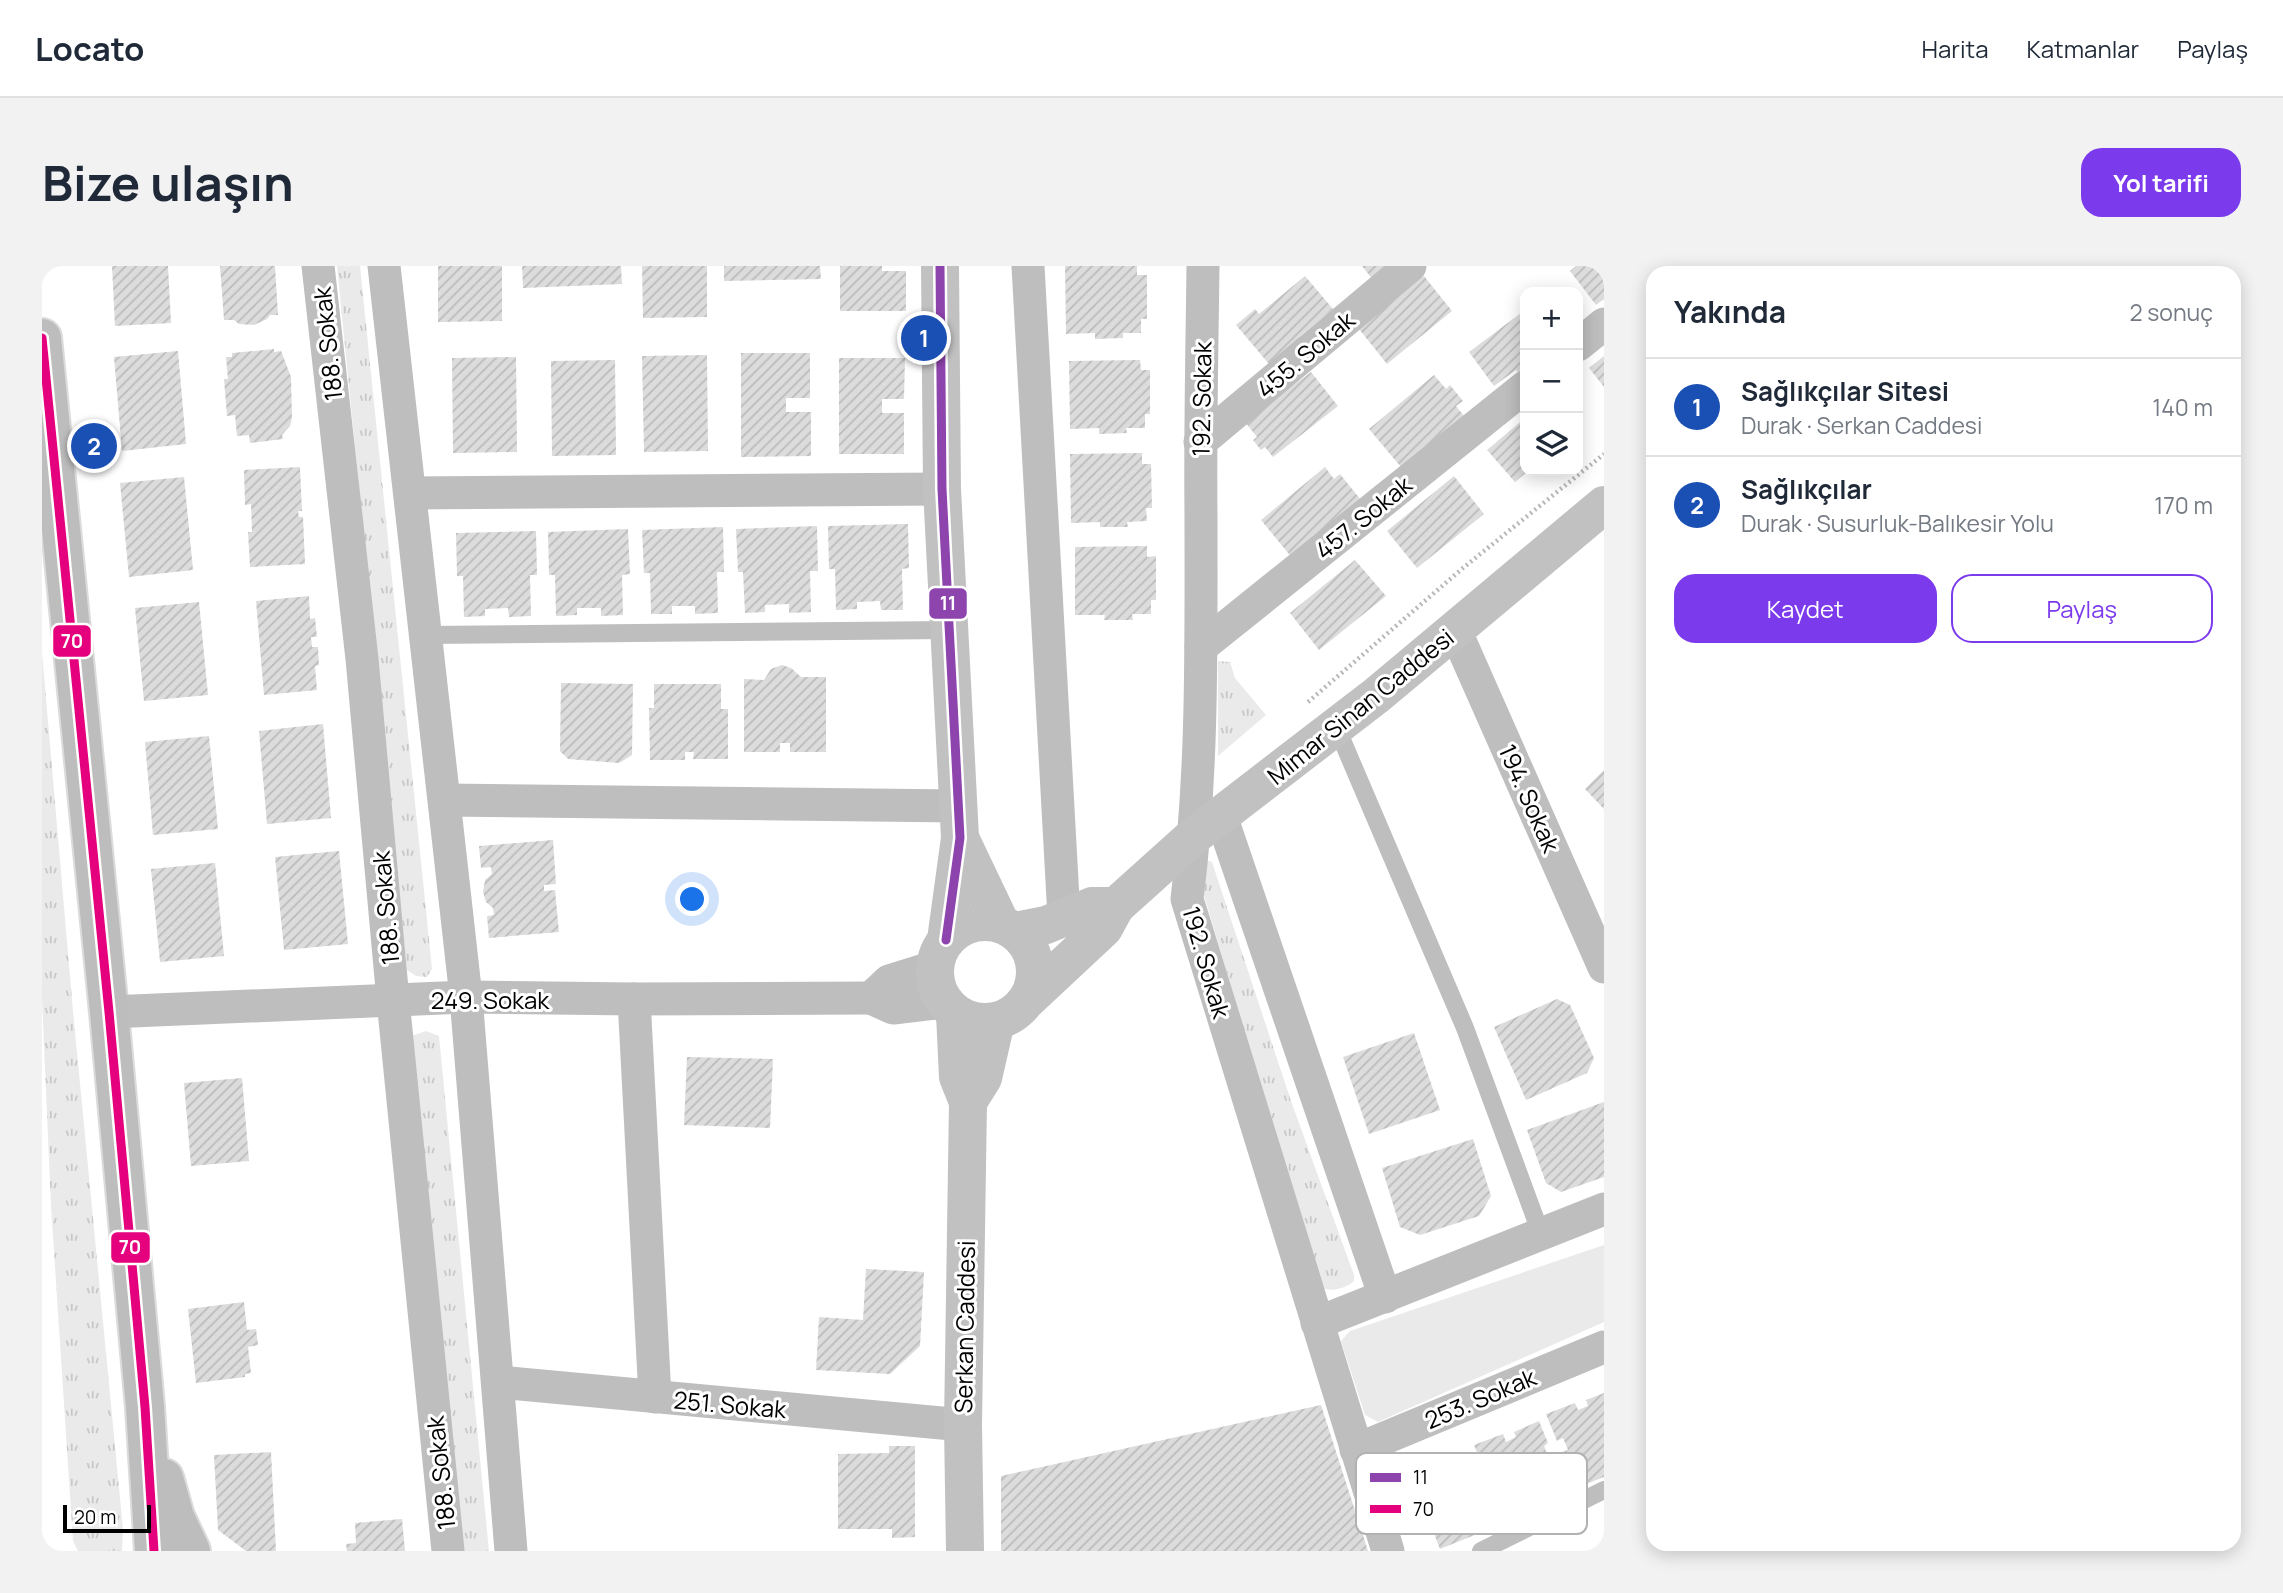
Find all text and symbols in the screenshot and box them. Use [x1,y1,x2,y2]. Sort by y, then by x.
text: Locato [35,26,145,71]
text: Harita [1922,32,1989,65]
text: Katmanlar [2027,32,2139,65]
text: Paylaş [2177,32,2248,65]
button: Yol tarifi [2081,148,2241,217]
text: Bize ulaşın [42,149,294,216]
street label: 188. Sokak [305,284,349,403]
map controls [1520,287,1583,476]
button: + [1520,287,1583,350]
text: Yakında [1674,291,1786,332]
text: 2 sonuç [2130,296,2213,328]
street label: 455. Sokak [1249,302,1362,405]
pin: 1 [901,312,947,364]
street label: 192. Sokak [1183,340,1219,457]
button: − [1520,350,1583,413]
text: Sağlıkçılar Sitesi [1741,373,1949,409]
text: 1 [1692,391,1702,423]
text: 140 m [2152,391,2213,423]
text: Durak · Serkan Caddesi [1741,409,1982,441]
button: layers [1520,413,1583,476]
pin: 2 [71,420,117,472]
street label: 457. Sokak [1308,467,1419,566]
text: Sağlıkçılar [1741,471,1872,507]
text: 2 [1690,489,1704,521]
text: 170 m [2154,489,2213,521]
text: Durak · Susurluk-Balıkesir Yolu [1741,507,2054,539]
button: Kaydet [1674,574,1937,643]
button: Paylaş [1951,574,2213,643]
line badge: 11 [928,587,968,620]
text: 11 [940,590,956,616]
street label: Mimar Sinan Caddesi [1260,620,1460,792]
line badge: 70 [52,624,92,658]
text: 70 [61,628,83,654]
street label: 194. Sokak [1492,739,1569,858]
street label: 188. Sokak [363,849,406,966]
your location [675,882,709,916]
street label: 192. Sokak [1175,902,1239,1023]
street label: 249. Sokak [431,983,550,1016]
line badge: 70 [110,1231,151,1264]
text: 70 [119,1234,141,1260]
street label: Serkan Caddesi [946,1240,982,1414]
street label: 253. Sokak [1419,1359,1542,1436]
street label: 251. Sokak [672,1383,789,1425]
street label: 188. Sokak [418,1413,462,1532]
legend [1356,1453,1587,1534]
text: 11 [1413,1464,1428,1490]
text: 70 [1413,1496,1434,1522]
scale bar [63,1502,150,1534]
text: 20 m [74,1504,116,1530]

